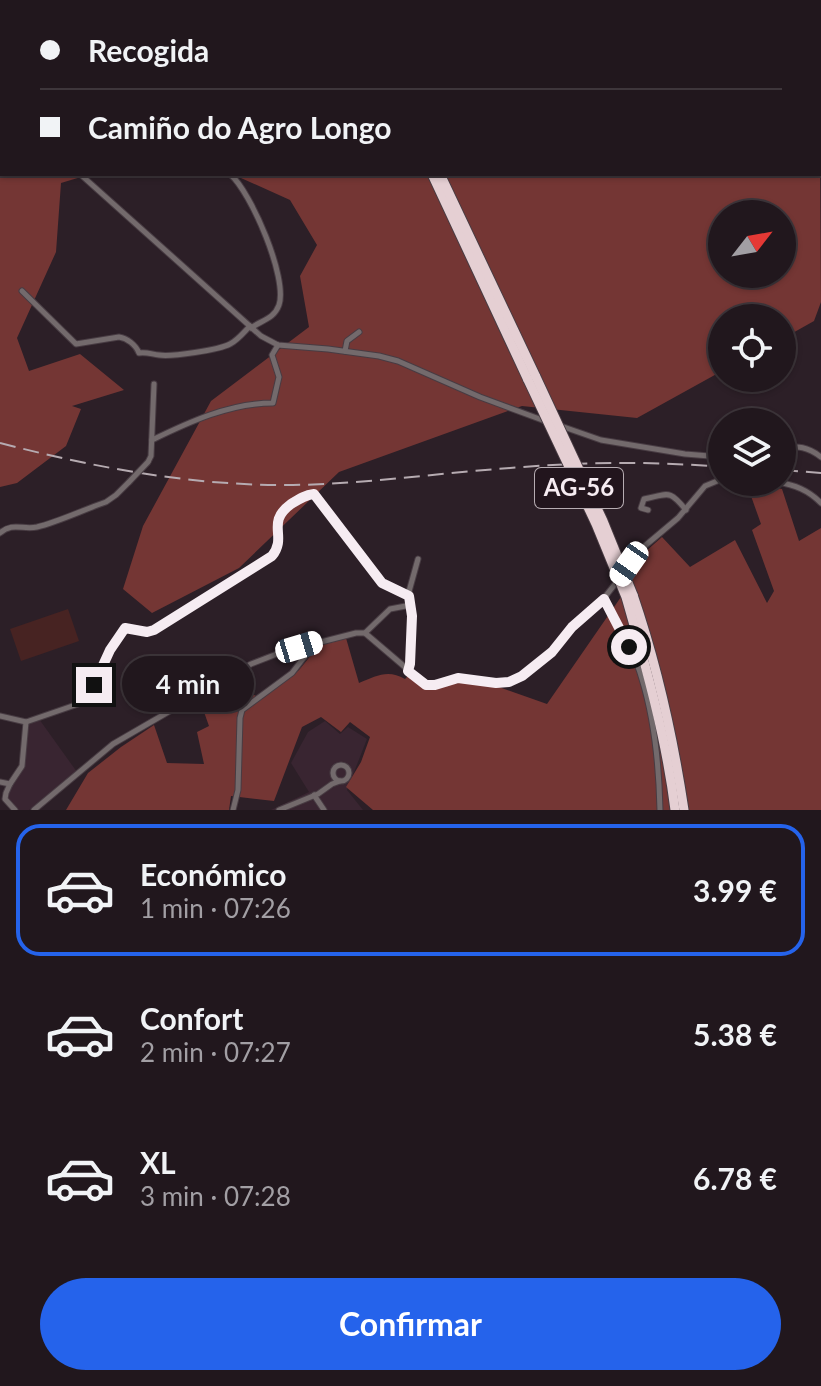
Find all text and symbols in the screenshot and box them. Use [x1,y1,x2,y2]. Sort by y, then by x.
text: Recogida [88,32,209,68]
text: Camiño do Agro Longo [88,109,392,145]
north arrow [708,200,796,288]
map controls [708,200,796,496]
button: locate [708,304,796,392]
button: layers [708,408,796,496]
road number: AG-56 [535,468,623,508]
car [605,537,653,591]
car [273,629,325,665]
route start [611,629,647,665]
callout: 4 min [122,657,254,713]
route end [76,667,112,703]
text: 4 min [156,668,220,700]
icon: car [44,854,116,926]
text: Económico [140,856,286,892]
text: 3.99 € [693,872,777,908]
text: 1 min · 07:26 [140,892,291,924]
icon: car [44,998,116,1070]
text: Confort [140,1000,243,1036]
text: 5.38 € [693,1016,777,1052]
text: 2 min · 07:27 [140,1036,291,1068]
icon: car [44,1142,116,1214]
text: XL [140,1144,176,1180]
text: 6.78 € [693,1160,777,1196]
text: 3 min · 07:28 [140,1180,291,1212]
button: Confirmar [40,1278,781,1370]

